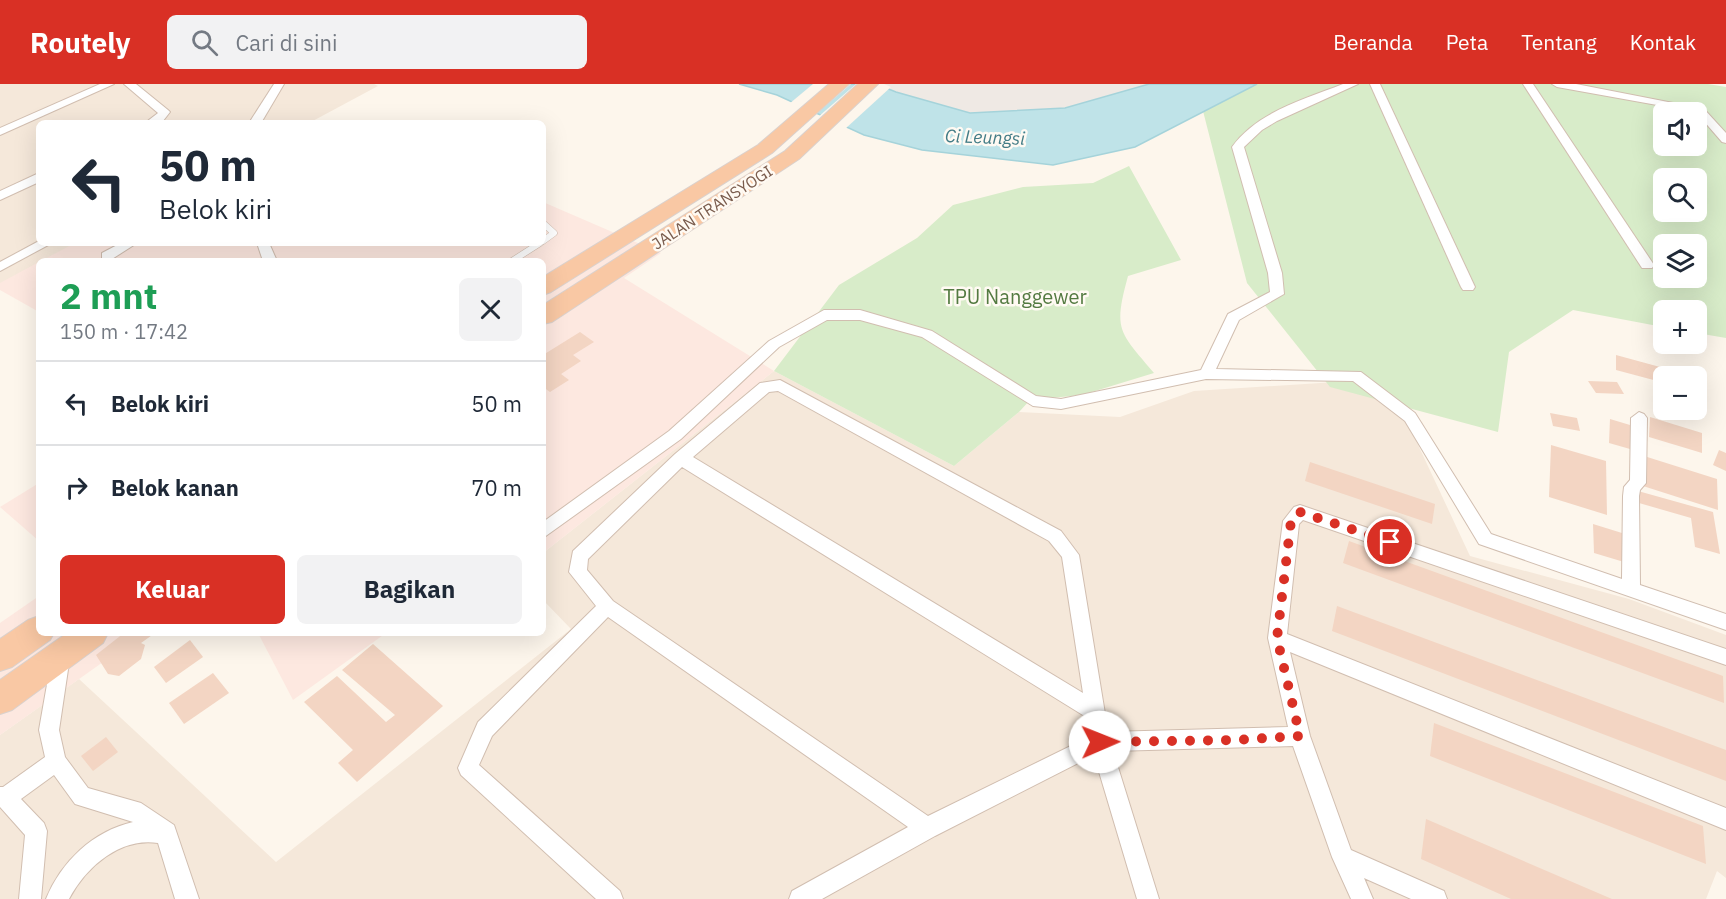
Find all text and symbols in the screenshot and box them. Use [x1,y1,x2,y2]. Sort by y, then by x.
search box [167,15,587,69]
text: Routely [30,24,131,61]
icon: search [188,26,221,59]
text: Cari di sini [236,28,337,57]
text: Beranda [1333,28,1413,56]
text: Peta [1446,28,1488,56]
text: Tentang [1521,28,1597,56]
text: Kontak [1630,28,1696,56]
map controls [1653,102,1707,420]
button: sound [1653,102,1707,156]
water label: Ci Leungsi [945,124,1026,150]
text: 50 m [159,138,257,193]
icon: left [60,144,138,222]
street label: JALAN TRANSYOGI [648,161,776,253]
button: search [1653,168,1707,222]
text: Belok kiri [159,191,272,226]
button: layers [1653,234,1707,288]
text: 2 mnt [60,272,158,319]
button: close [459,278,522,341]
park label: TPU Nanggewer [943,283,1087,310]
button: + [1653,300,1707,354]
text: 150 m · 17:42 [60,318,188,345]
button: − [1653,366,1707,420]
icon: left [60,387,93,420]
text: Belok kiri [111,389,209,418]
text: 50 m [471,389,522,418]
icon: right [60,471,93,504]
text: Belok kanan [111,473,239,502]
text: 70 m [471,473,522,502]
pin [1364,516,1415,567]
icon: arrive [1373,525,1406,558]
button: Keluar [60,555,285,624]
button: Bagikan [297,555,522,624]
position arrow [1068,710,1132,774]

